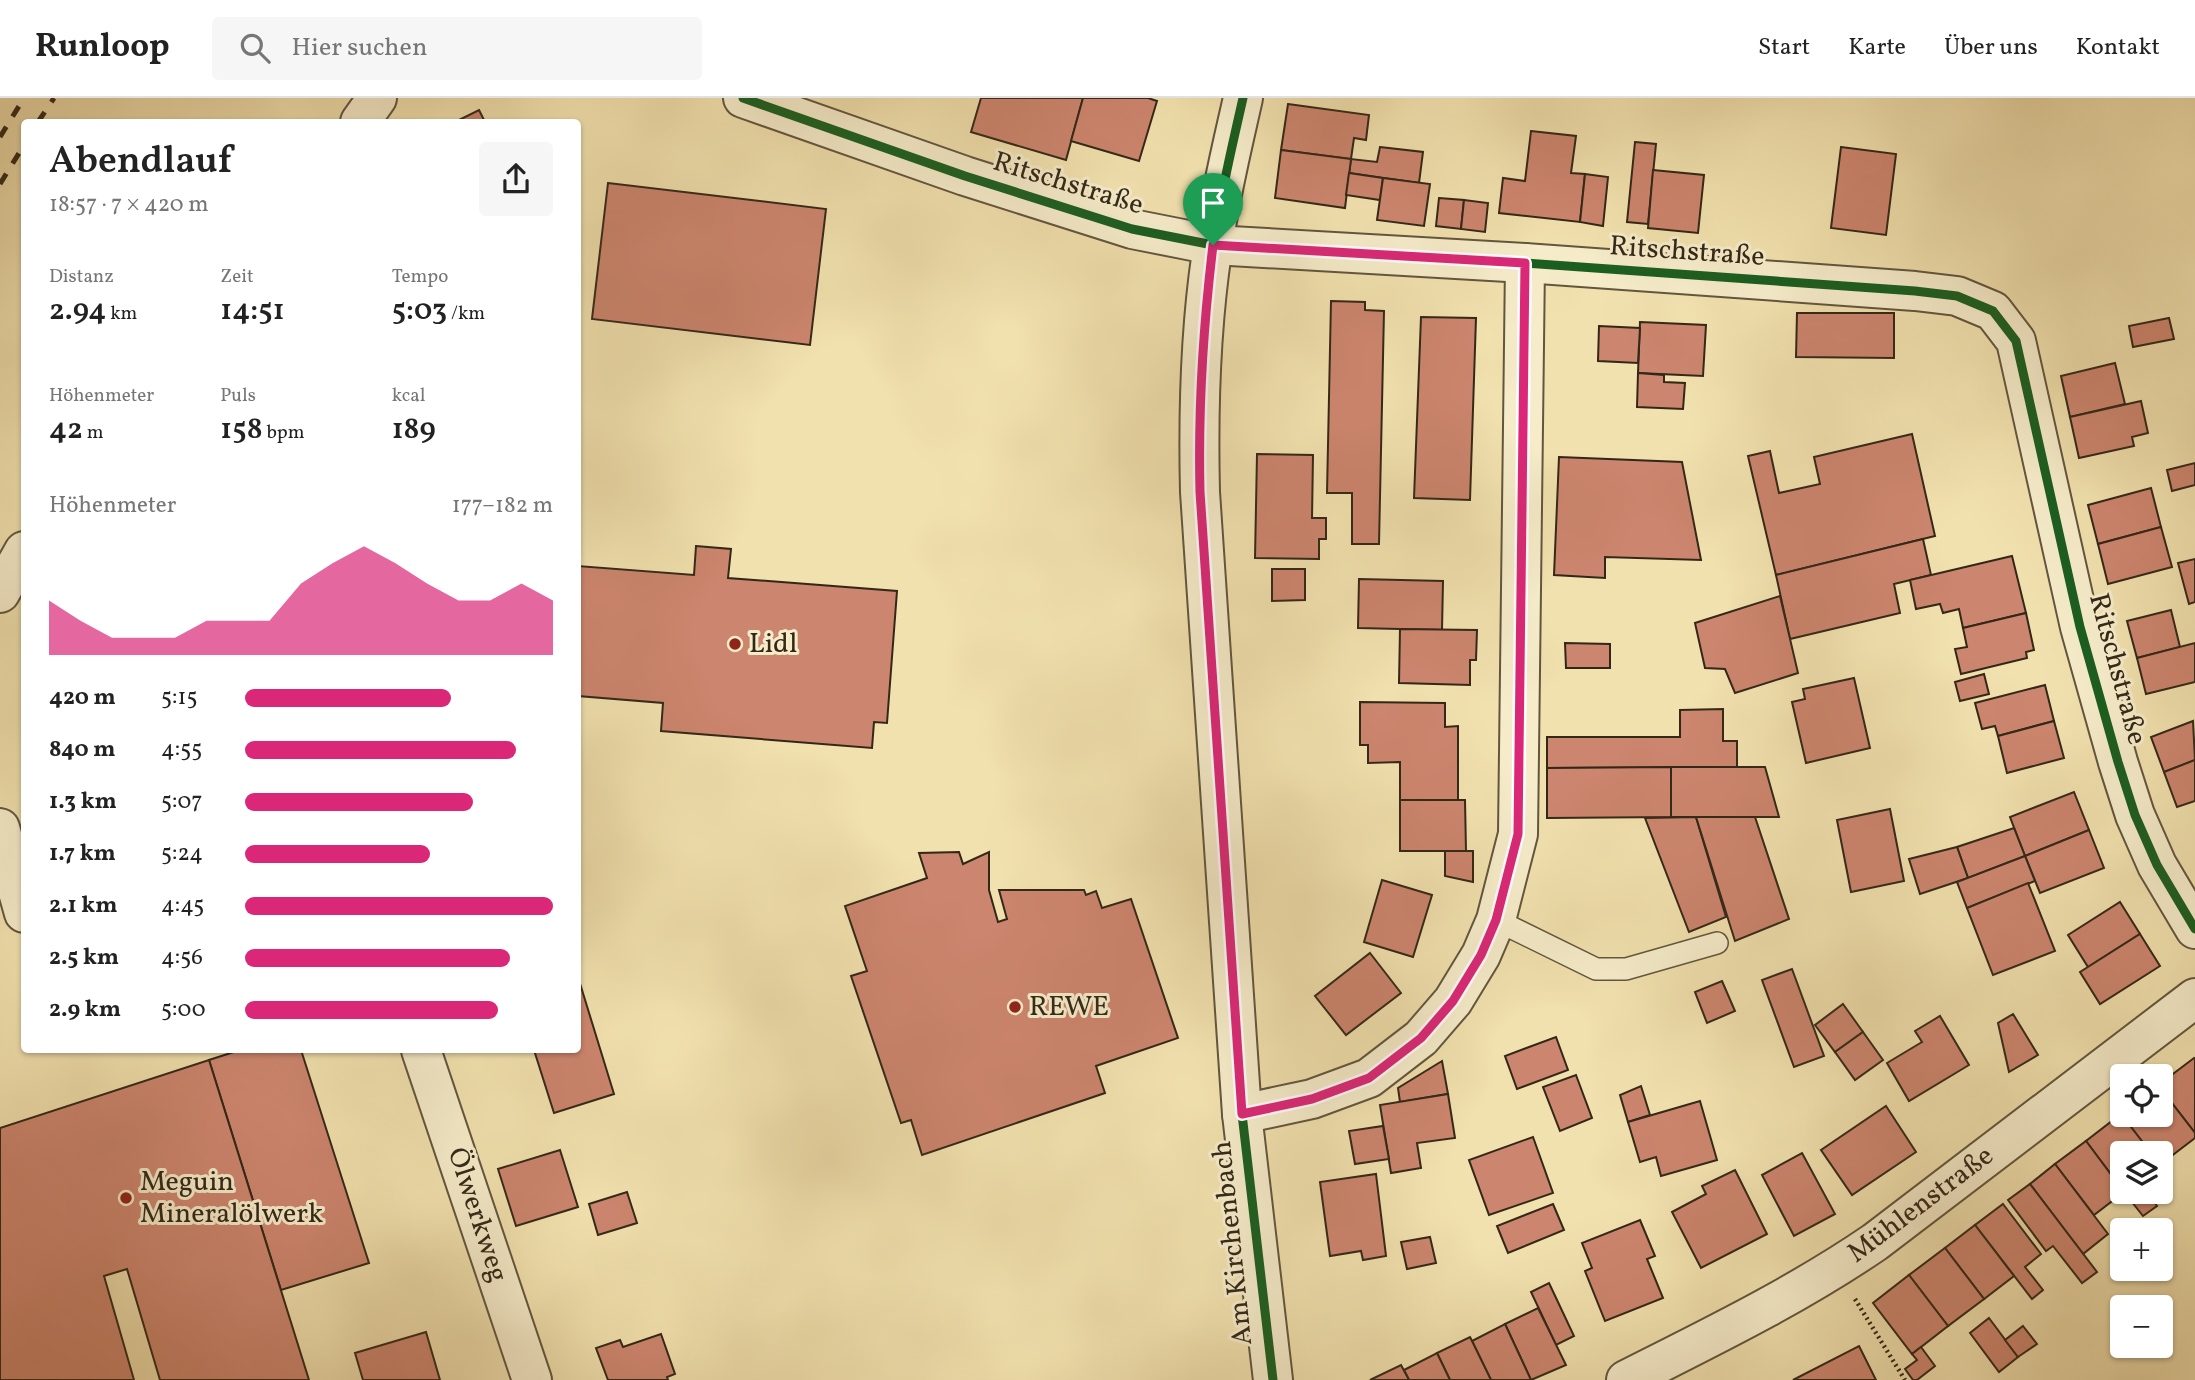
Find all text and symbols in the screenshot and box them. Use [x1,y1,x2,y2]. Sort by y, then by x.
search box [212,17,702,80]
text: Runloop [35,25,170,71]
icon: search [236,29,274,67]
text: Hier suchen [292,30,427,66]
text: Start [1758,31,1810,65]
text: Karte [1848,31,1906,65]
text: Über uns [1944,31,2038,65]
text: Kontakt [2076,31,2160,65]
text: Abendlauf [49,136,232,189]
button: share [479,142,553,216]
street label: Ritschstraße [988,143,1148,225]
pin [1183,173,1243,245]
icon: arrive [1194,184,1232,222]
text: 18:57 · 7 × 420 m [49,189,209,221]
street label: Ritschstraße [1608,227,1766,277]
text: Distanz [49,264,114,290]
text: Zeit [220,264,254,290]
text: Tempo [392,264,448,290]
text: 2.94 [49,290,106,332]
text: 14:51 [220,290,285,332]
text: 5:03 [392,290,447,332]
text: km [106,301,137,327]
text: /km [447,301,485,327]
text: Höhenmeter [49,383,154,409]
text: Puls [220,383,256,409]
text: kcal [392,383,425,409]
text: 42 [49,409,83,451]
text: 158 [220,409,263,451]
text: 189 [392,409,436,451]
text: m [83,420,104,446]
text: bpm [263,420,304,446]
text: Höhenmeter [49,490,176,522]
text: 177–182 m [452,490,553,522]
street label: Ritschstraße [2078,589,2156,749]
place label: Lidl [749,625,797,664]
marker: Lidl [727,636,743,652]
text: 420 m [49,682,116,714]
text: 5:15 [161,682,197,714]
text: 840 m [49,734,115,766]
text: 4:55 [161,734,202,766]
text: 1.3 km [49,786,117,818]
text: 5:07 [161,786,202,818]
text: 1.7 km [49,838,116,870]
text: 5:24 [161,838,203,870]
text: 2.1 km [49,890,118,922]
text: 4:45 [161,890,204,922]
text: 2.5 km [49,942,119,974]
text: 4:56 [161,942,203,974]
place label: REWE [1029,988,1109,1027]
text: 2.9 km [49,994,121,1026]
text: 5:00 [161,994,206,1026]
marker: REWE [1007,999,1023,1015]
map controls [2110,1064,2173,1358]
button: locate [2110,1064,2173,1127]
street label: Mühlenstraße [1840,1137,2002,1273]
street label: Am Kirchenbach [1203,1139,1263,1347]
button: layers [2110,1141,2173,1204]
street label: Ölwerkweg [437,1143,517,1287]
place label: Meguin Mineralölwerk [140,1163,323,1234]
marker: Meguin Mineralölwerk [118,1190,134,1206]
button: + [2110,1218,2173,1281]
button: − [2110,1295,2173,1358]

